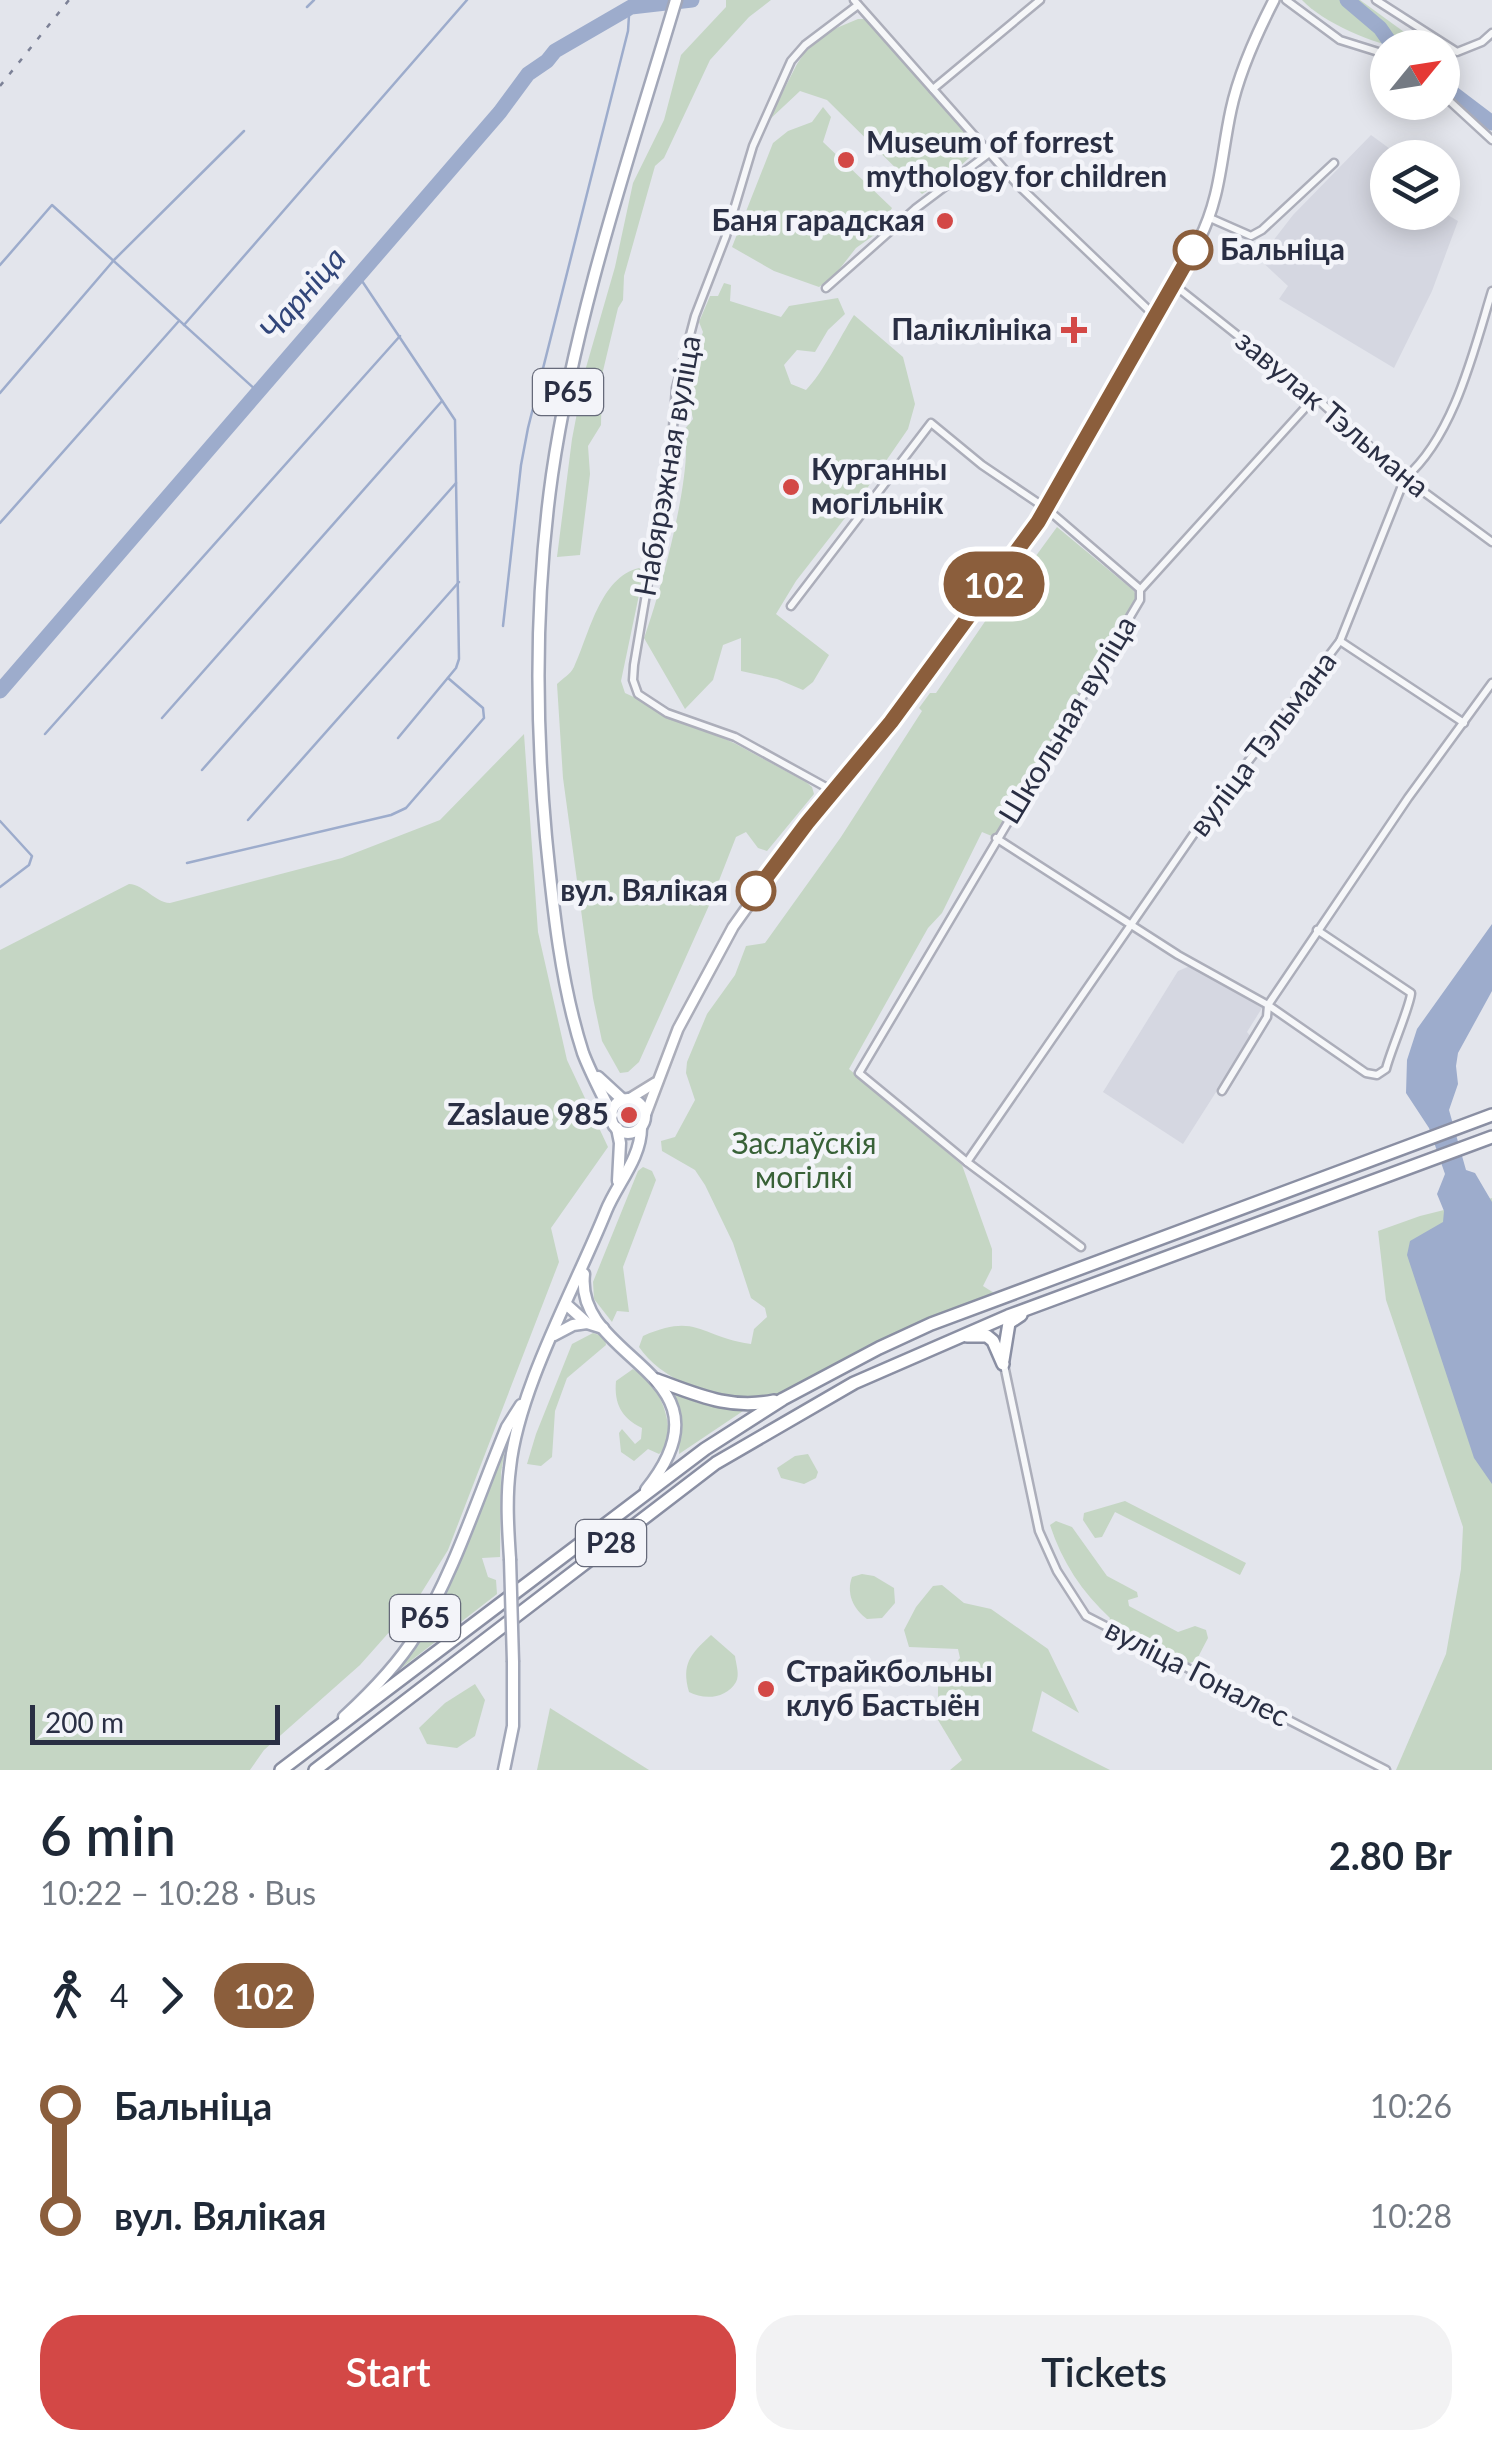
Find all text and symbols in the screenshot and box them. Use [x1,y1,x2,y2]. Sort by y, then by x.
north arrow [1370,30,1460,120]
map controls [1370,30,1460,230]
place label: Museum of forrest mythology for children [866,123,1167,193]
button: layers [1370,140,1460,230]
marker: Museum of forrest mythology for children [835,149,857,171]
place label: Баня гарадская [711,201,925,237]
marker: Баня гарадская [934,210,956,232]
place label: Бальніца [1220,230,1345,266]
marker: Бальніца [1174,231,1212,269]
water label: Чарніца [251,238,353,348]
place label: Паліклініка [891,310,1052,346]
marker: Паліклініка [1061,317,1087,343]
street label: завулак Тэльмана [1229,321,1437,504]
street label: Набярэжная вуліца [625,332,707,599]
road number: Р65 [533,369,603,415]
place label: Курганны могільнік [811,450,947,520]
marker: Курганны могільнік [780,476,802,498]
line badge: 102 [936,552,1052,616]
text: 102 [964,563,1024,605]
street label: Школьная вуліца [990,608,1143,829]
street label: вуліца Тэльмана [1180,643,1343,842]
place label: вул. Вялікая [560,871,728,907]
marker: вул. Вялікая [737,872,775,910]
place label: Zaslaue 985 [447,1095,609,1131]
marker: Zaslaue 985 [618,1104,640,1126]
park label: Заслаўскія могілкі [731,1124,877,1194]
road number: Р28 [576,1520,646,1566]
road number: Р65 [390,1595,460,1641]
street label: вуліца Гоналес [1100,1609,1296,1733]
place label: Страйкбольны клуб Бастыён [786,1652,993,1722]
marker: Страйкбольны клуб Бастыён [755,1678,777,1700]
scale bar [30,1700,280,1744]
text: 200 m [45,1705,124,1739]
text: 6 min [40,1802,176,1868]
text: 2.80 Br [1329,1832,1452,1878]
text: 10:22 – 10:28 · Bus [40,1873,316,1912]
icon: walk [40,1968,95,2023]
icon: forward [144,1968,199,2023]
text: 102 [234,1974,294,2016]
text: 4 [110,1976,129,2015]
text: Бальніца [114,2082,272,2128]
text: 10:26 [1370,2086,1452,2125]
text: вул. Вялікая [114,2192,327,2238]
text: 10:28 [1370,2196,1452,2235]
button: Start [40,2315,736,2430]
button: Tickets [756,2315,1452,2430]

